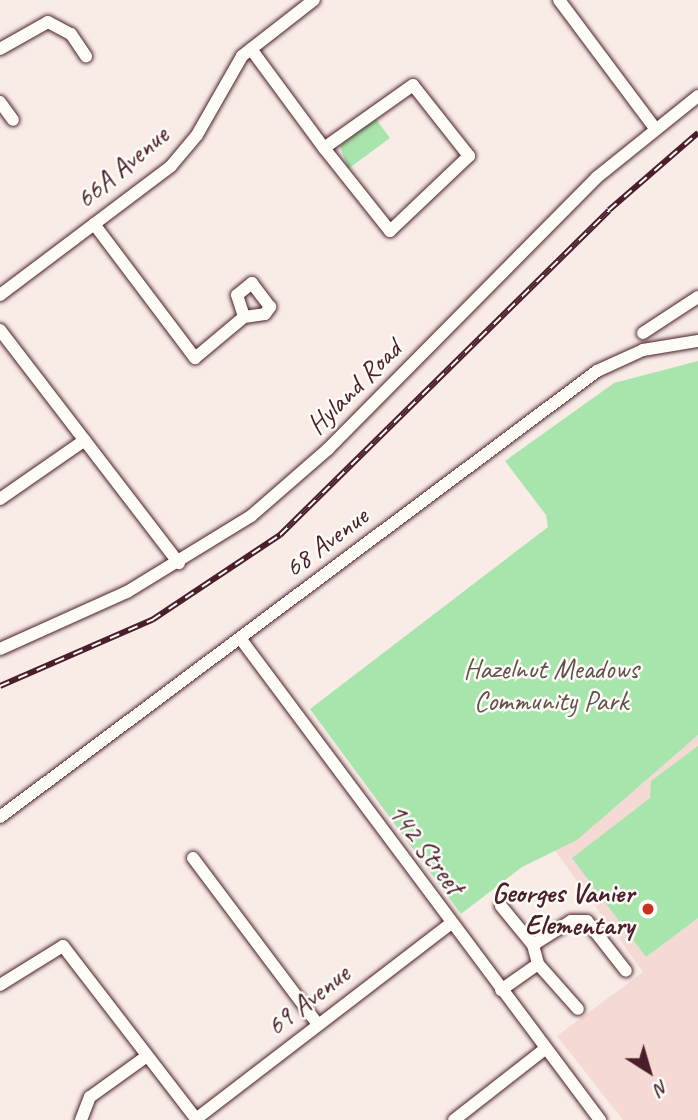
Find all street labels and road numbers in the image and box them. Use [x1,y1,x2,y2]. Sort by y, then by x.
street label: 66A Avenue [69,119,175,215]
street label: Hyland Road [300,333,408,441]
street label: 68 Avenue [277,500,375,584]
street label: 142 Street [381,797,471,901]
street label: 69 Avenue [260,957,356,1043]

